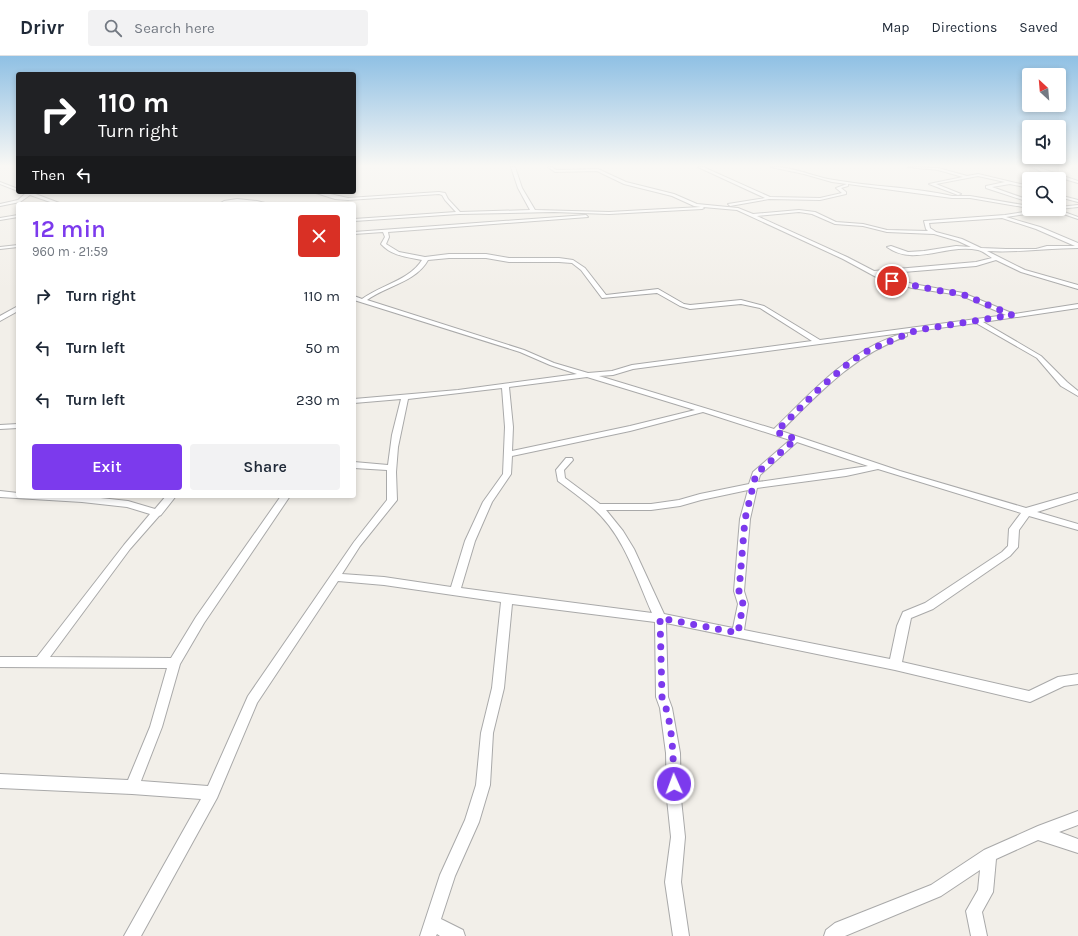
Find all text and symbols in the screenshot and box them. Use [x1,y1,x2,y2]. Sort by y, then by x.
search box [88,10,368,46]
text: Drivr [20,17,64,39]
icon: search [102,17,124,39]
text: Search here [134,19,215,37]
text: Map [882,19,910,36]
text: Directions [932,19,997,36]
text: Saved [1019,19,1058,36]
north arrow [1022,68,1066,112]
map controls [1022,68,1066,216]
text: 110 m [98,86,169,119]
icon: right [32,88,84,140]
text: Turn right [98,120,178,142]
button: sound [1022,120,1066,164]
icon: left [73,164,95,186]
text: Then [32,166,65,184]
button: search [1022,172,1066,216]
text: 12 min [32,215,106,243]
button: close [298,215,340,257]
text: 960 m · 21:59 [32,244,108,259]
pin [875,264,909,298]
icon: arrive [881,270,903,292]
icon: right [32,285,54,307]
text: Turn right [66,287,136,305]
text: 110 m [304,287,340,305]
icon: left [32,337,54,359]
text: Turn left [66,339,125,357]
text: 50 m [305,339,340,357]
icon: left [32,389,54,411]
text: Turn left [66,391,125,409]
text: 230 m [296,391,340,409]
button: Exit [32,444,182,490]
button: Share [190,444,340,490]
position arrow [653,763,695,805]

